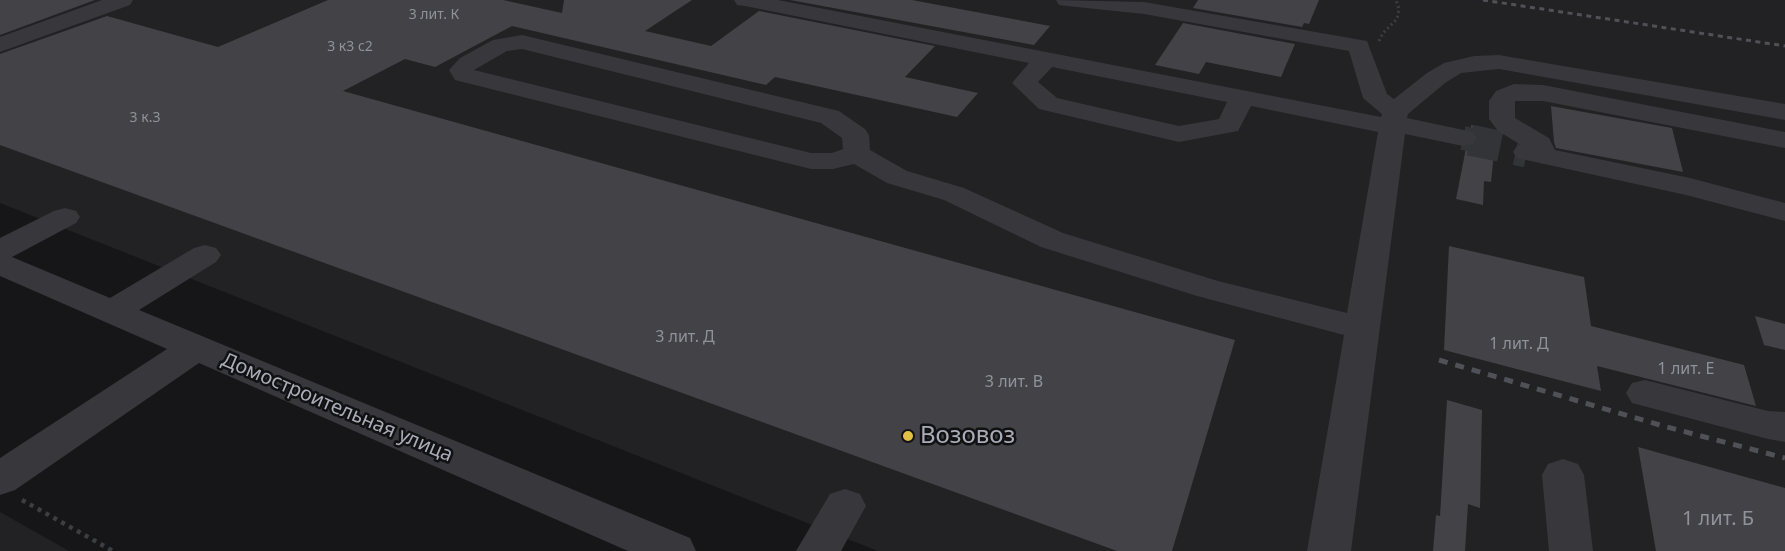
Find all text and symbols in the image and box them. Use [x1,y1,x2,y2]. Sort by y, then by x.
house number: 3 лит. К [409,7,459,23]
house number: 3 к3 с2 [327,39,373,55]
house number: 3 к.3 [130,110,160,126]
house number: 3 лит. Д [655,327,715,347]
house number: 1 лит. Д [1489,334,1549,354]
street label: Домостроительная улица [218,348,456,468]
house number: 1 лит. Е [1658,359,1714,379]
house number: 3 лит. В [985,372,1043,392]
place label: Возовоз [920,422,1015,450]
marker: Возовоз [901,429,915,443]
house number: 1 лит. Б [1682,507,1754,531]

